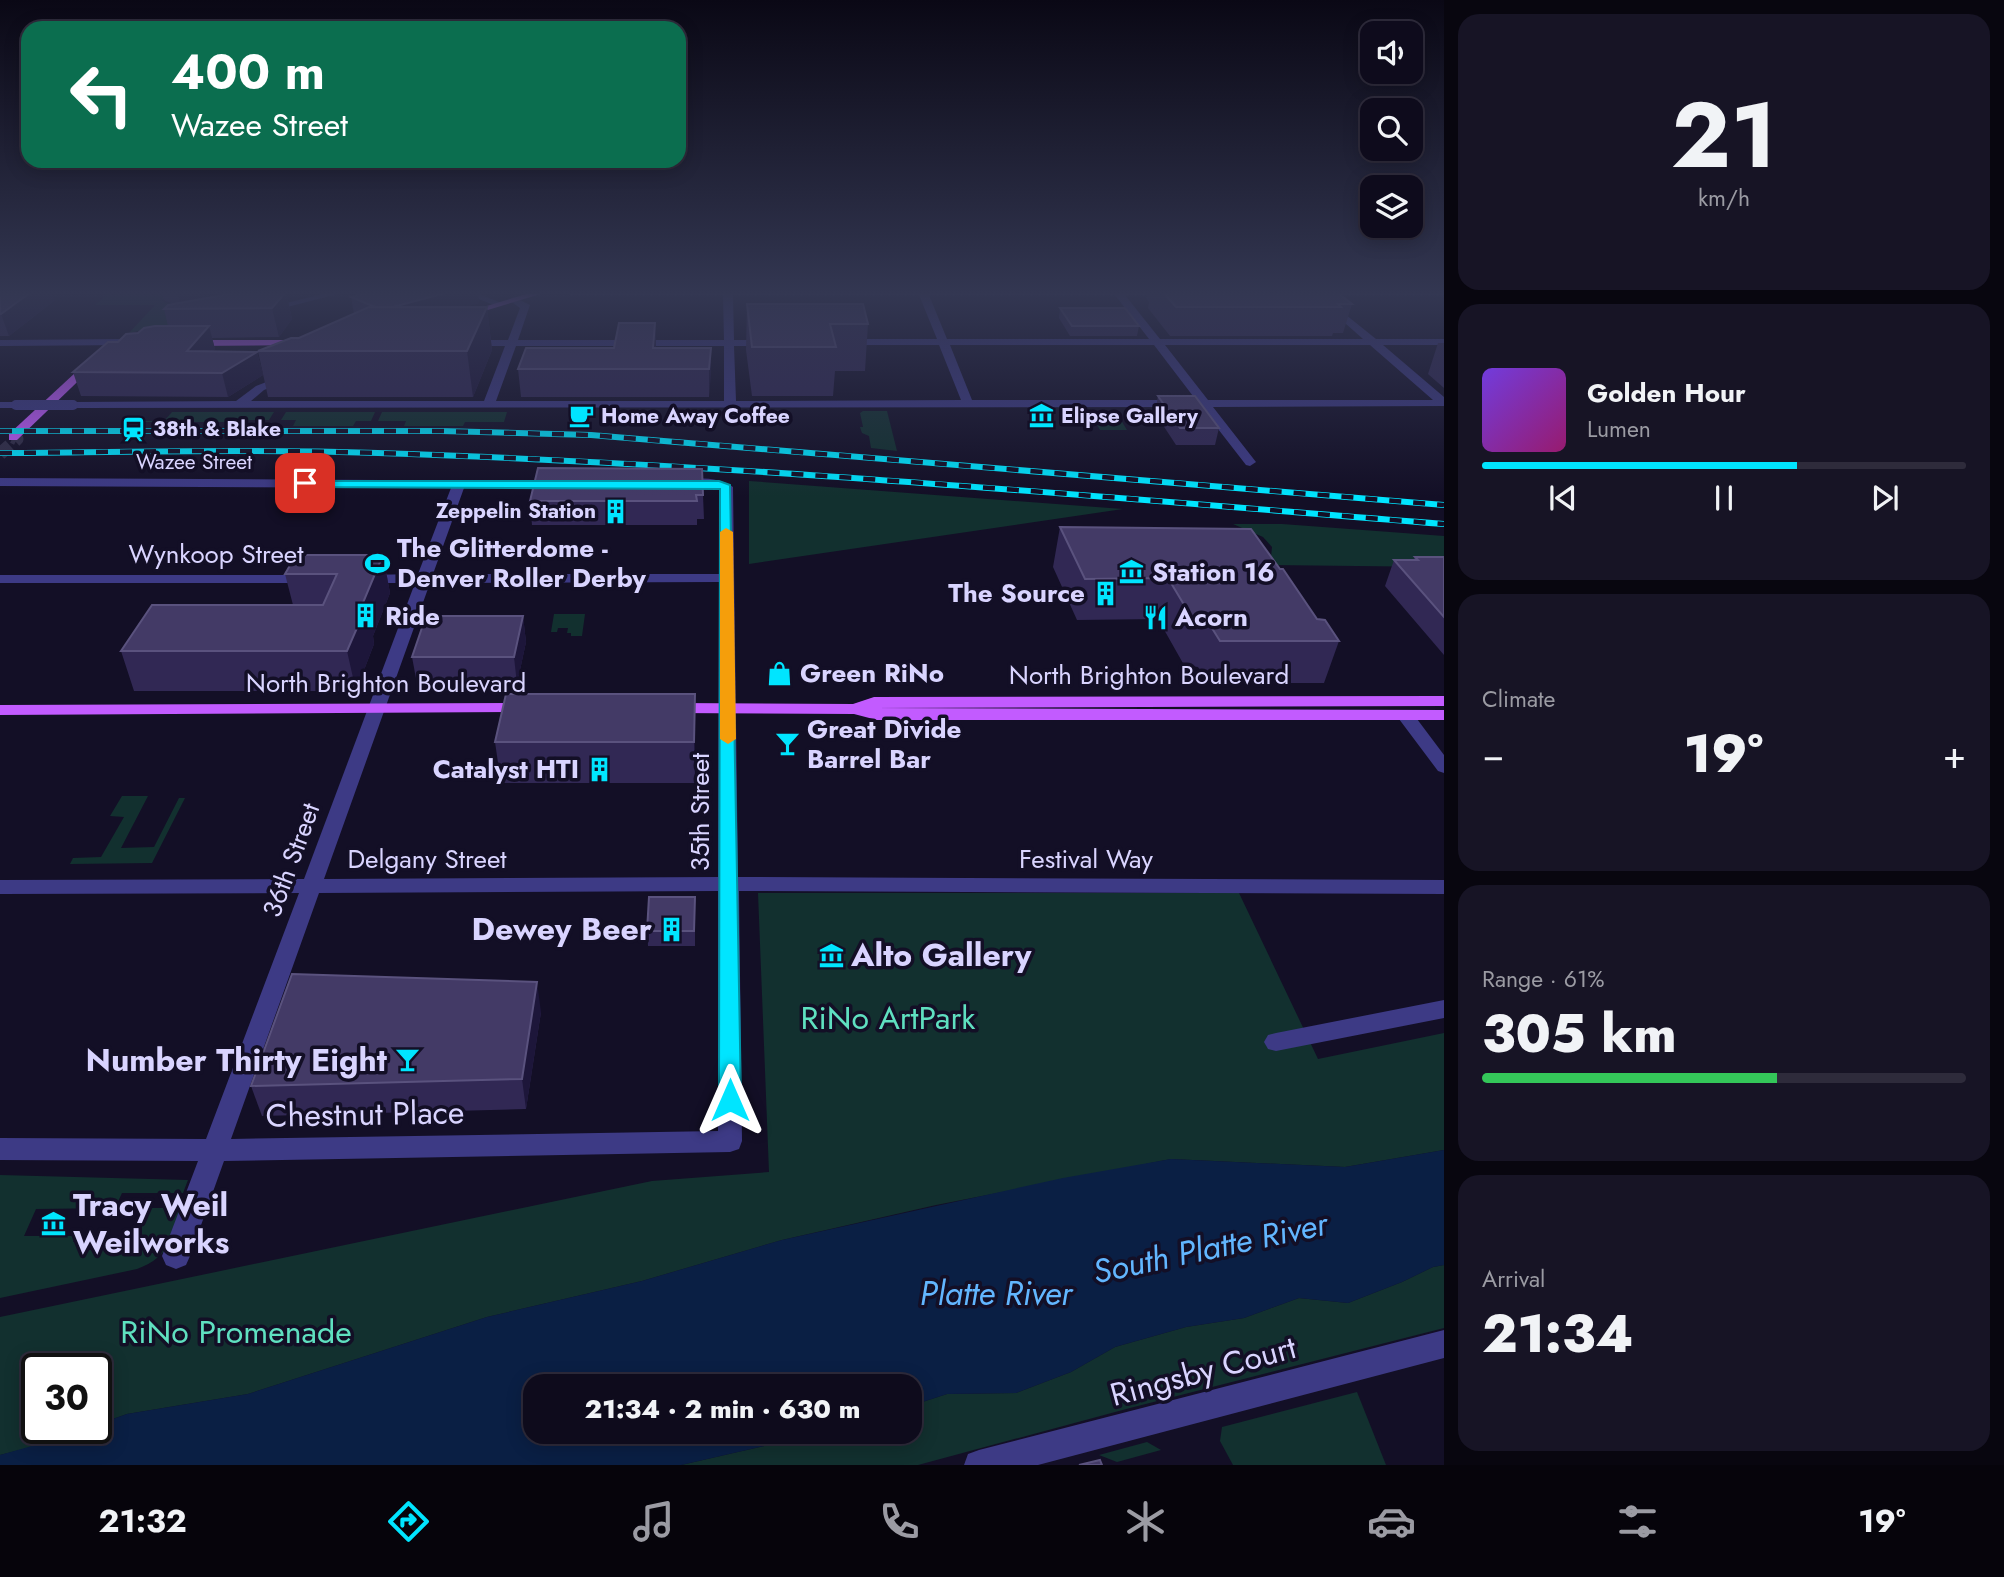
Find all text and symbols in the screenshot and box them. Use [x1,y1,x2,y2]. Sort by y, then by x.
map controls [1360,21,1423,238]
button: sound [1360,21,1423,84]
text: 400 m [171,37,325,107]
icon: left [56,49,147,140]
text: 21 [1671,70,1777,201]
button: search [1360,98,1423,161]
text: Wazee Street [171,102,348,148]
button: layers [1360,175,1423,238]
text: km/h [1698,181,1750,215]
text: Golden Hour [1587,374,1746,412]
place label: Home Away Coffee [601,401,790,431]
place label: Elipse Gallery [1061,401,1199,431]
cafe icon: Home Away Coffee [567,402,595,430]
museum icon: Elipse Gallery [1027,402,1055,430]
text: Lumen [1587,412,1651,446]
place label: 38th & Blake [153,414,281,444]
station icon: 38th & Blake [119,415,147,443]
street label: Wazee Street [136,447,252,477]
pin [275,453,335,513]
icon: arrive [286,464,324,502]
icon: previous [1544,479,1582,517]
icon: pause [1705,479,1743,517]
icon: next [1866,479,1904,517]
place label: Zeppelin Station [436,496,596,526]
building icon: Zeppelin Station [602,497,630,525]
place label: The Glitterdome - Denver Roller Derby [397,529,646,597]
street label: Wynkoop Street [129,535,304,573]
sports icon: The Glitterdome - Denver Roller Derby [363,549,391,577]
place label: Station 16 [1152,553,1275,591]
museum icon: Station 16 [1118,558,1146,586]
place label: The Source [948,574,1085,612]
building icon: The Source [1091,579,1119,607]
place label: Ride [385,597,440,635]
place label: Acorn [1174,598,1248,636]
building icon: Ride [351,602,379,630]
restaurant icon: Acorn [1141,603,1169,631]
place label: Green RiNo [800,654,944,692]
street label: North Brighton Boulevard [1009,656,1289,694]
shop icon: Green RiNo [766,659,794,687]
street label: North Brighton Boulevard [246,664,526,702]
text: Climate [1482,682,1555,716]
place label: Great Divide Barrel Bar [807,710,962,778]
text: 19° [1684,716,1763,792]
text: − [1482,727,1504,782]
text: + [1943,727,1966,782]
bar icon: Great Divide Barrel Bar [773,730,801,758]
place label: Catalyst HTI [433,750,579,788]
street label: 35th Street [681,752,719,871]
building icon: Catalyst HTI [585,755,613,783]
street label: 36th Street [253,797,329,922]
street label: Delgany Street [347,840,507,878]
street label: Festival Way [1019,840,1153,878]
place label: Dewey Beer [472,906,652,952]
building icon: Dewey Beer [658,915,686,943]
place label: Alto Gallery [850,932,1032,978]
museum icon: Alto Gallery [817,941,845,969]
text: Range · 61% [1482,962,1605,996]
park label: RiNo ArtPark [801,995,976,1041]
text: 305 km [1482,996,1677,1072]
place label: Number Thirty Eight [85,1037,388,1083]
bar icon: Number Thirty Eight [393,1046,421,1074]
position arrow [693,1063,767,1137]
street label: Chestnut Place [265,1089,465,1139]
place label: Tracy Weil Weilworks [73,1182,229,1265]
water label: South Platte River [1089,1199,1334,1295]
museum icon: Tracy Weil Weilworks [39,1209,67,1237]
text: Arrival [1482,1262,1545,1296]
water label: Platte River [920,1270,1074,1317]
text: 21:34 [1482,1296,1633,1372]
park label: RiNo Promenade [120,1309,352,1355]
street label: Ringsby Court [1105,1324,1301,1418]
speed limit sign: 30 [21,1353,112,1444]
text: 21:34 · 2 min · 630 m [585,1390,860,1428]
icon: directions [384,1497,433,1546]
icon: music [629,1497,678,1546]
icon: phone [875,1497,924,1546]
icon: climate [1121,1497,1170,1546]
icon: car [1367,1497,1416,1546]
icon: filters [1613,1497,1662,1546]
text: 21:32 [98,1498,187,1544]
text: 19° [1858,1498,1906,1544]

